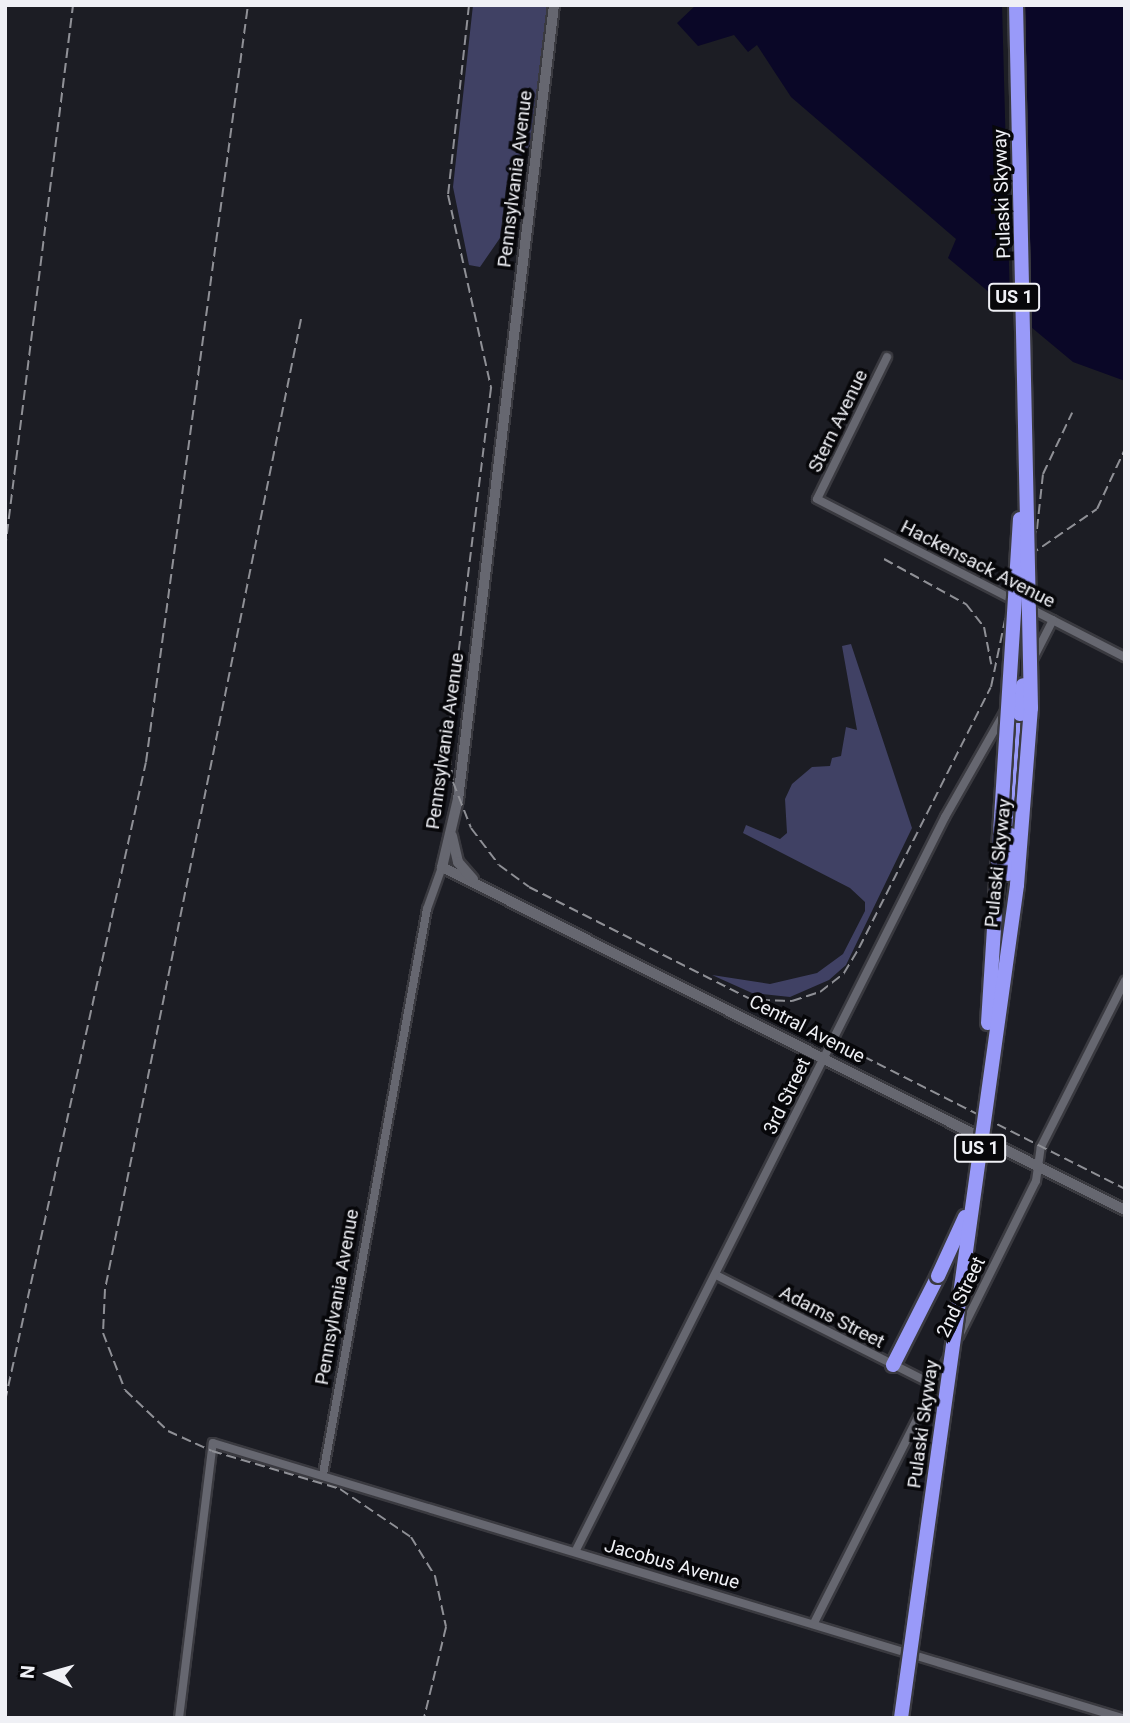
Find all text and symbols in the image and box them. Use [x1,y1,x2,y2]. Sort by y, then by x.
street label: Pennsylvania Avenue [493,89,537,269]
street label: Pulaski Skyway [988,129,1016,259]
road number: US 1 [988,282,1040,312]
street label: Stern Avenue [803,366,873,476]
street label: Hackensack Avenue [897,515,1059,613]
street label: Pennsylvania Avenue [421,651,469,831]
street label: Pulaski Skyway [980,797,1016,929]
street label: Central Avenue [745,990,869,1068]
street label: 3rd Street [759,1054,815,1138]
road number: US 1 [954,1134,1006,1162]
street label: Pennsylvania Avenue [310,1207,364,1387]
street label: 2nd Street [932,1253,990,1341]
street label: Adams Street [776,1281,888,1353]
street label: Pulaski Skyway [903,1358,943,1490]
street label: Jacobus Avenue [602,1534,742,1594]
north arrow [14,1639,84,1709]
text: N [16,1664,40,1680]

